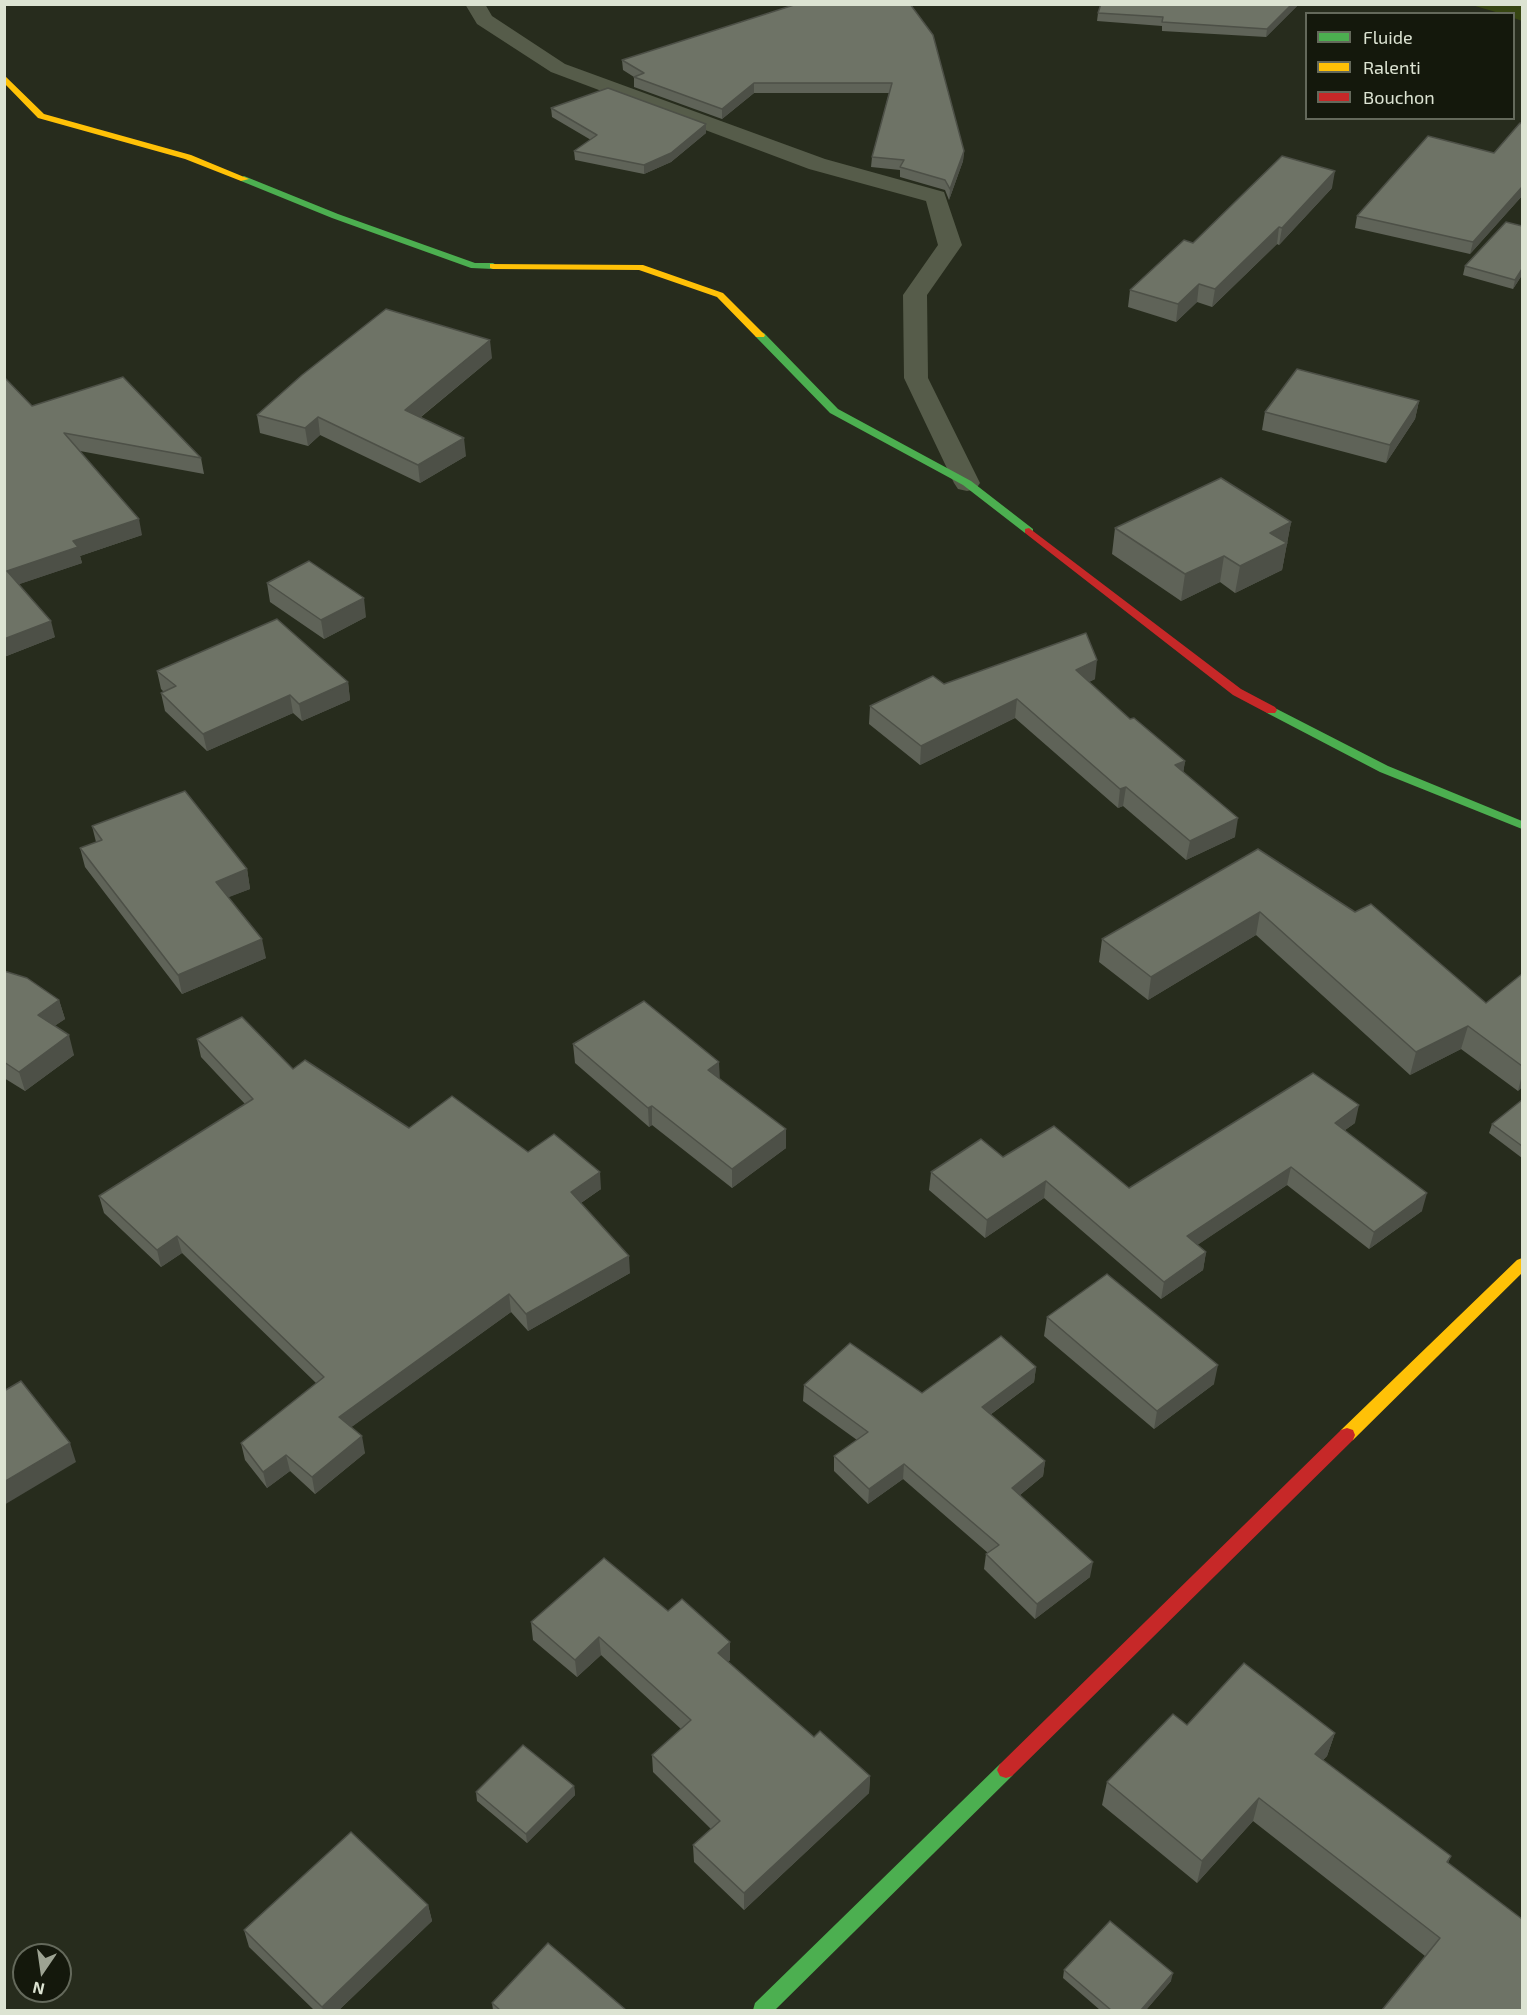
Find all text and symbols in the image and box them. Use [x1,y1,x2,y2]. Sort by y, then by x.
legend [1305,12,1515,120]
text: Fluide [1363,26,1413,48]
text: Ralenti [1363,56,1421,78]
text: Bouchon [1363,86,1435,108]
north arrow [12,1943,72,2003]
text: N [31,1979,46,2000]

